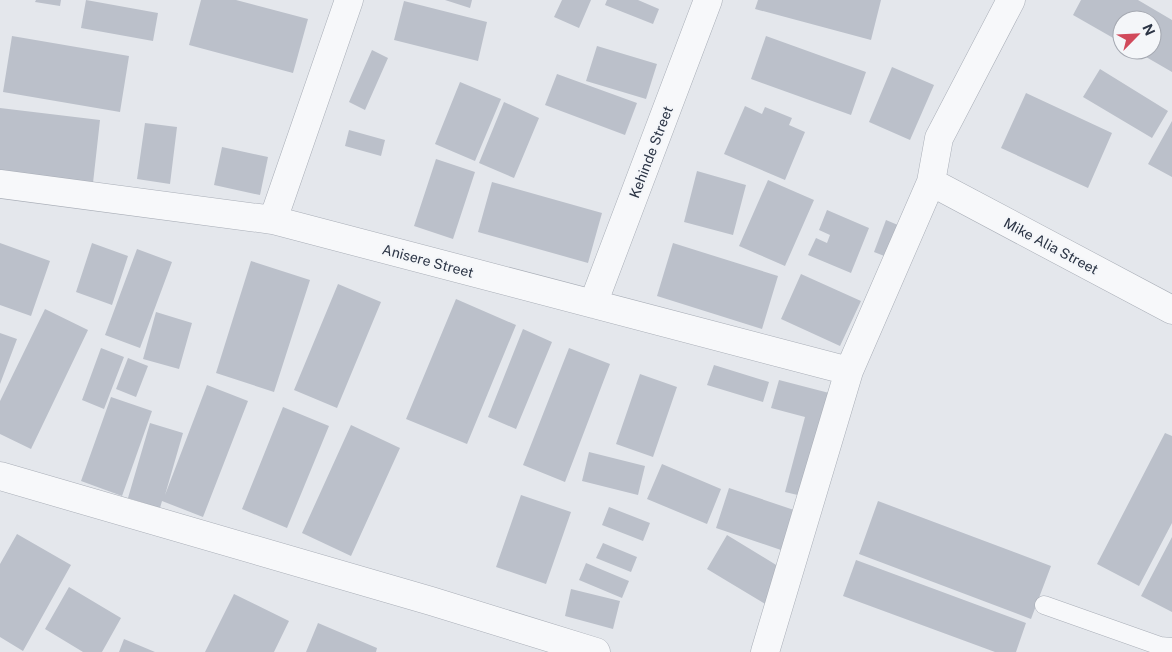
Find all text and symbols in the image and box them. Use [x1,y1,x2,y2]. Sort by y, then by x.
north arrow [1112,10,1162,60]
text: N [1139,21,1158,38]
street label: Kehinde Street [626,104,676,200]
street label: Mike Alia Street [1001,214,1101,278]
street label: Anisere Street [381,241,475,281]

